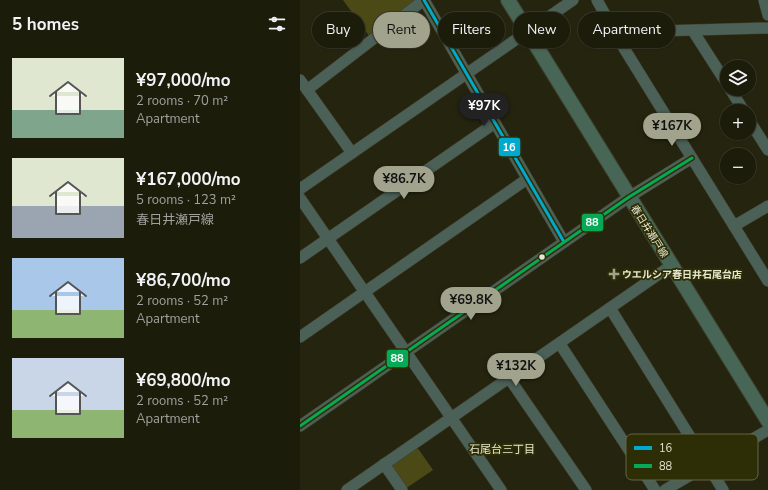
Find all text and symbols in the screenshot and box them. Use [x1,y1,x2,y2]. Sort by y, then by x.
chip: Buy [312,12,365,48]
chip: Rent [373,12,430,48]
chip: Filters [438,12,505,48]
chip: New [513,12,570,48]
chip: Apartment [578,12,675,48]
text: 5 homes [12,13,79,36]
icon: filters [266,13,288,35]
map controls [720,60,756,184]
button: layers [720,60,756,96]
text: ¥97,000/mo [136,69,230,92]
icon: home [44,74,92,122]
text: 2 rooms · 70 m² [136,92,228,110]
pin: ¥97K [460,93,508,127]
text: ¥97K [468,97,500,115]
button: + [720,104,756,140]
text: Apartment [136,110,199,128]
pin: ¥167K [644,113,700,147]
text: ¥167K [652,117,692,135]
line badge: 16 [498,137,521,157]
text: 16 [502,140,516,155]
button: − [720,148,756,184]
pin: ¥86.7K [371,166,437,200]
text: ¥167,000/mo [136,168,241,191]
text: ¥86.7K [382,170,426,188]
icon: home [44,174,92,222]
text: 5 rooms · 123 m² [136,191,236,209]
street label: 春日井瀬戸線 [627,202,671,261]
text: 春日井瀬戸線 [136,211,214,229]
line badge: 88 [581,213,604,232]
text: 88 [585,215,599,230]
unlabelled marker [537,252,547,262]
place label: ウエルシア春日井石尾台店 [622,268,742,282]
text: ¥86,700/mo [136,269,230,292]
marker: ウエルシア春日井石尾台店 [609,269,619,279]
icon: home [44,274,92,322]
pin: ¥69.8K [438,287,504,321]
text: ¥69.8K [449,291,493,309]
text: 2 rooms · 52 m² [136,292,228,310]
text: Apartment [136,310,199,328]
line badge: 88 [386,349,409,368]
text: 88 [390,351,404,366]
pin: ¥132K [488,353,544,387]
text: ¥132K [496,357,536,375]
text: ¥69,800/mo [136,369,230,392]
icon: home [44,374,92,422]
text: 2 rooms · 52 m² [136,392,228,410]
text: Apartment [136,410,199,428]
legend [626,434,758,480]
text: 16 [659,441,673,456]
district label: 石尾台三丁目 [469,442,535,457]
text: 88 [659,459,673,474]

